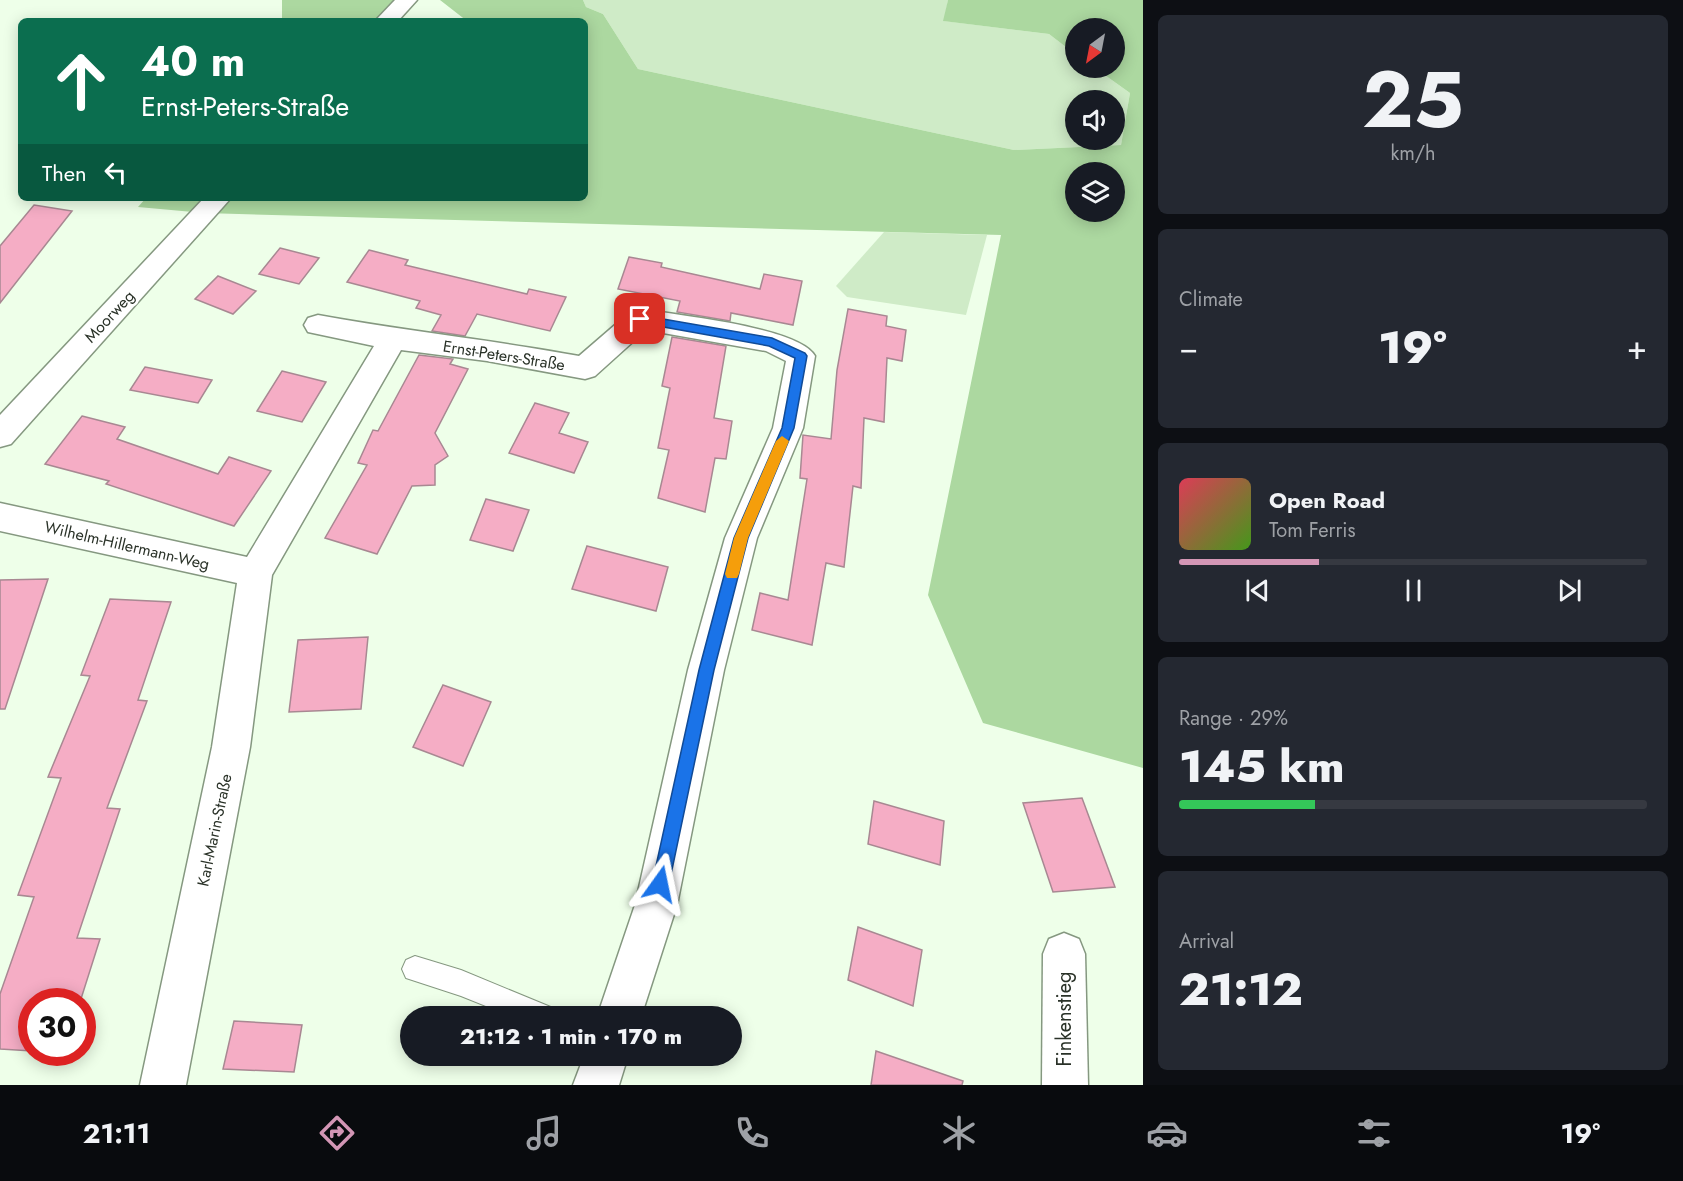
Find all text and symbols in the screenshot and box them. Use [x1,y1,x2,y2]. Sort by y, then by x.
north arrow [1065,18,1125,78]
map controls [1065,18,1125,222]
text: 40 m [141,31,245,92]
icon: ahead [42,42,120,120]
text: 25 [1362,44,1464,156]
text: Ernst-Peters-Straße [141,87,349,126]
button: sound [1065,90,1125,150]
text: km/h [1390,139,1436,168]
icon: left [99,156,132,189]
text: Then [42,157,87,189]
button: layers [1065,162,1125,222]
street label: Moorweg [79,285,140,348]
text: Climate [1179,285,1243,314]
pin [614,293,665,344]
icon: arrive [623,302,656,335]
text: 19° [1378,315,1447,380]
text: − [1179,324,1198,371]
text: + [1627,324,1647,371]
street label: Ernst-Peters-Straße [441,334,567,376]
text: Open Road [1269,484,1385,516]
street label: Wilhelm-Hillermann-Weg [42,515,212,576]
text: Tom Ferris [1269,516,1356,545]
icon: previous [1241,574,1274,607]
icon: pause [1397,574,1430,607]
icon: next [1553,574,1586,607]
text: Range · 29% [1179,704,1288,733]
text: 145 km [1179,734,1345,799]
street label: Karl-Marin-Straße [191,772,238,888]
position arrow [628,852,692,916]
text: Arrival [1179,927,1234,956]
text: 21:12 [1179,957,1303,1022]
street label: Finkenstieg [1050,972,1079,1066]
speed limit sign: 30 [18,988,96,1066]
text: 21:12 · 1 min · 170 m [460,1020,682,1052]
icon: directions [316,1112,358,1154]
icon: music [523,1112,565,1154]
icon: phone [731,1112,773,1154]
icon: climate [938,1112,980,1154]
icon: car [1146,1112,1188,1154]
icon: filters [1353,1112,1395,1154]
text: 21:11 [83,1114,150,1153]
text: 19° [1560,1114,1600,1153]

